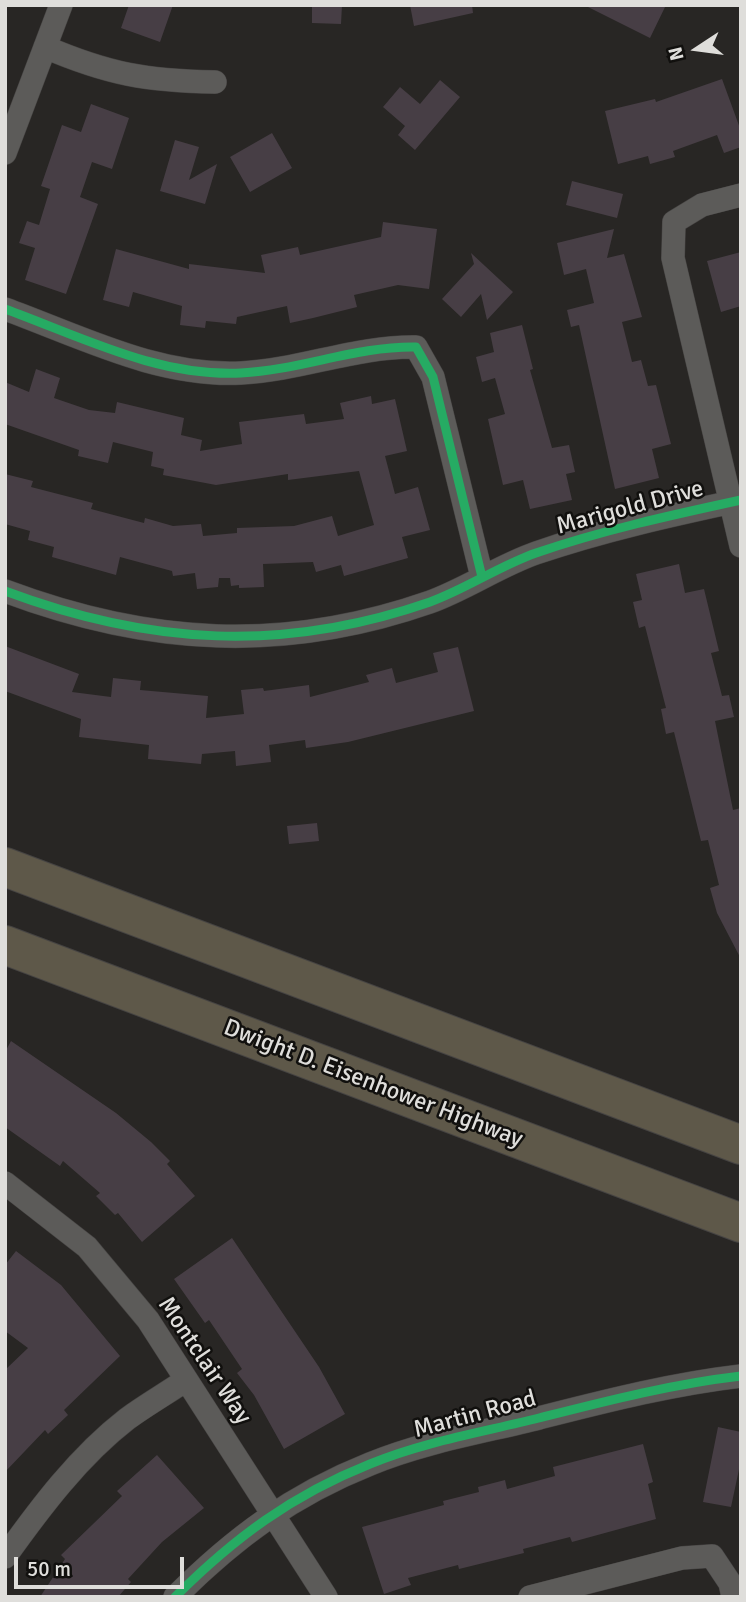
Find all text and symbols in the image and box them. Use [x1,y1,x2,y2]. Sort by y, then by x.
north arrow [662,14,732,84]
text: N [663,45,690,63]
street label: Marigold Drive [553,475,707,541]
street label: Dwight D. Eisenhower Highway [219,1014,527,1154]
street label: Montclair Way [151,1292,257,1430]
street label: Martin Road [411,1385,539,1445]
scale bar [18,1542,187,1586]
text: 50 m [27,1556,71,1582]

